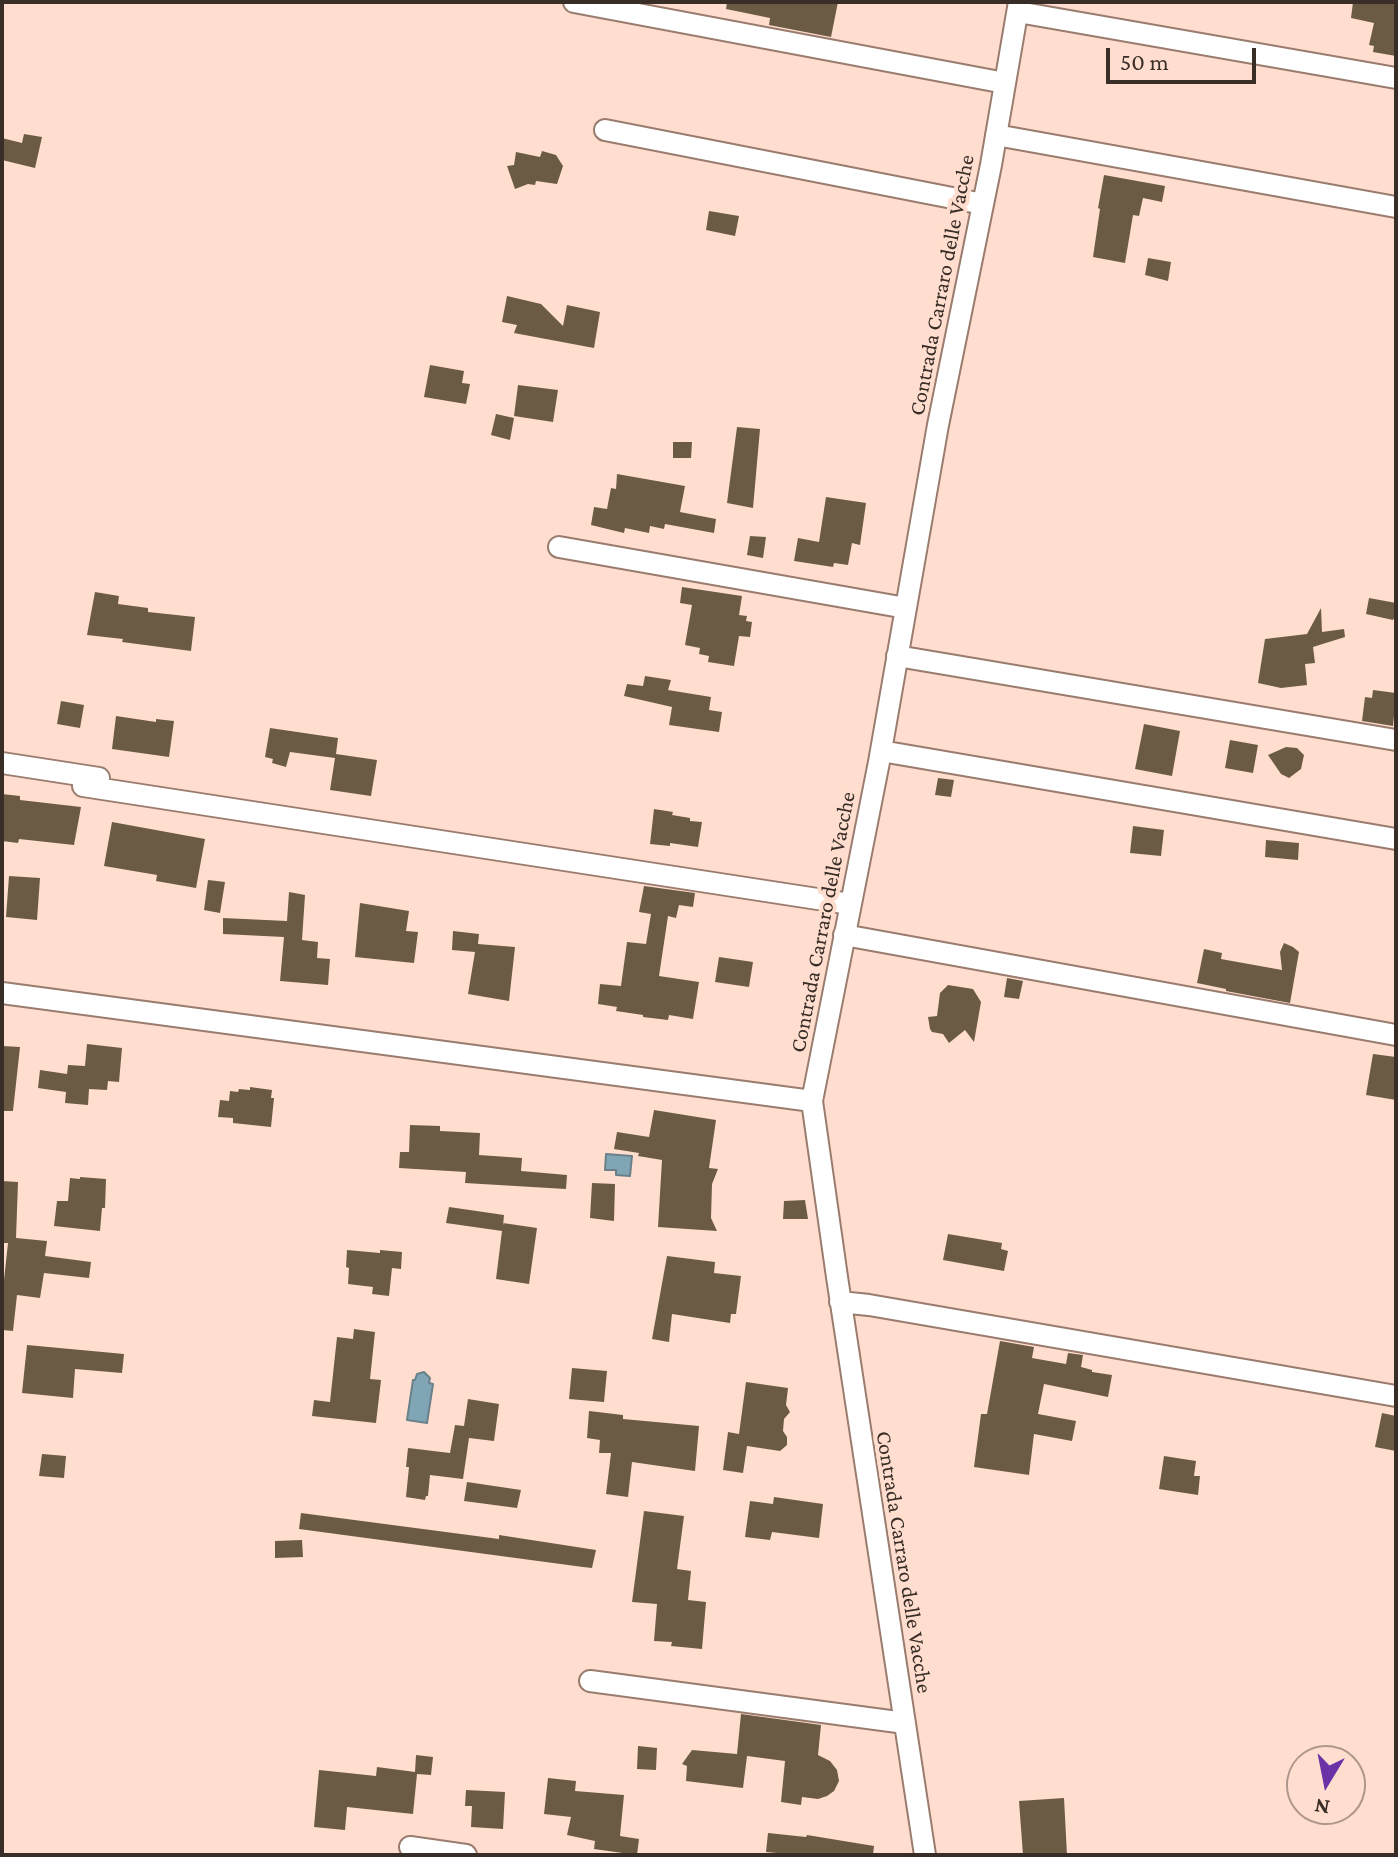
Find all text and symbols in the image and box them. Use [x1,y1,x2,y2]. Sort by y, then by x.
scale bar [1110,32,1260,82]
text: 50 m [1120,48,1169,75]
street label: Contrada Carraro delle Vacche [904,152,980,418]
street label: Contrada Carraro delle Vacche [785,789,861,1055]
street label: Contrada Carraro delle Vacche [870,1429,938,1695]
north arrow [1286,1745,1366,1825]
text: N [1313,1794,1332,1821]

